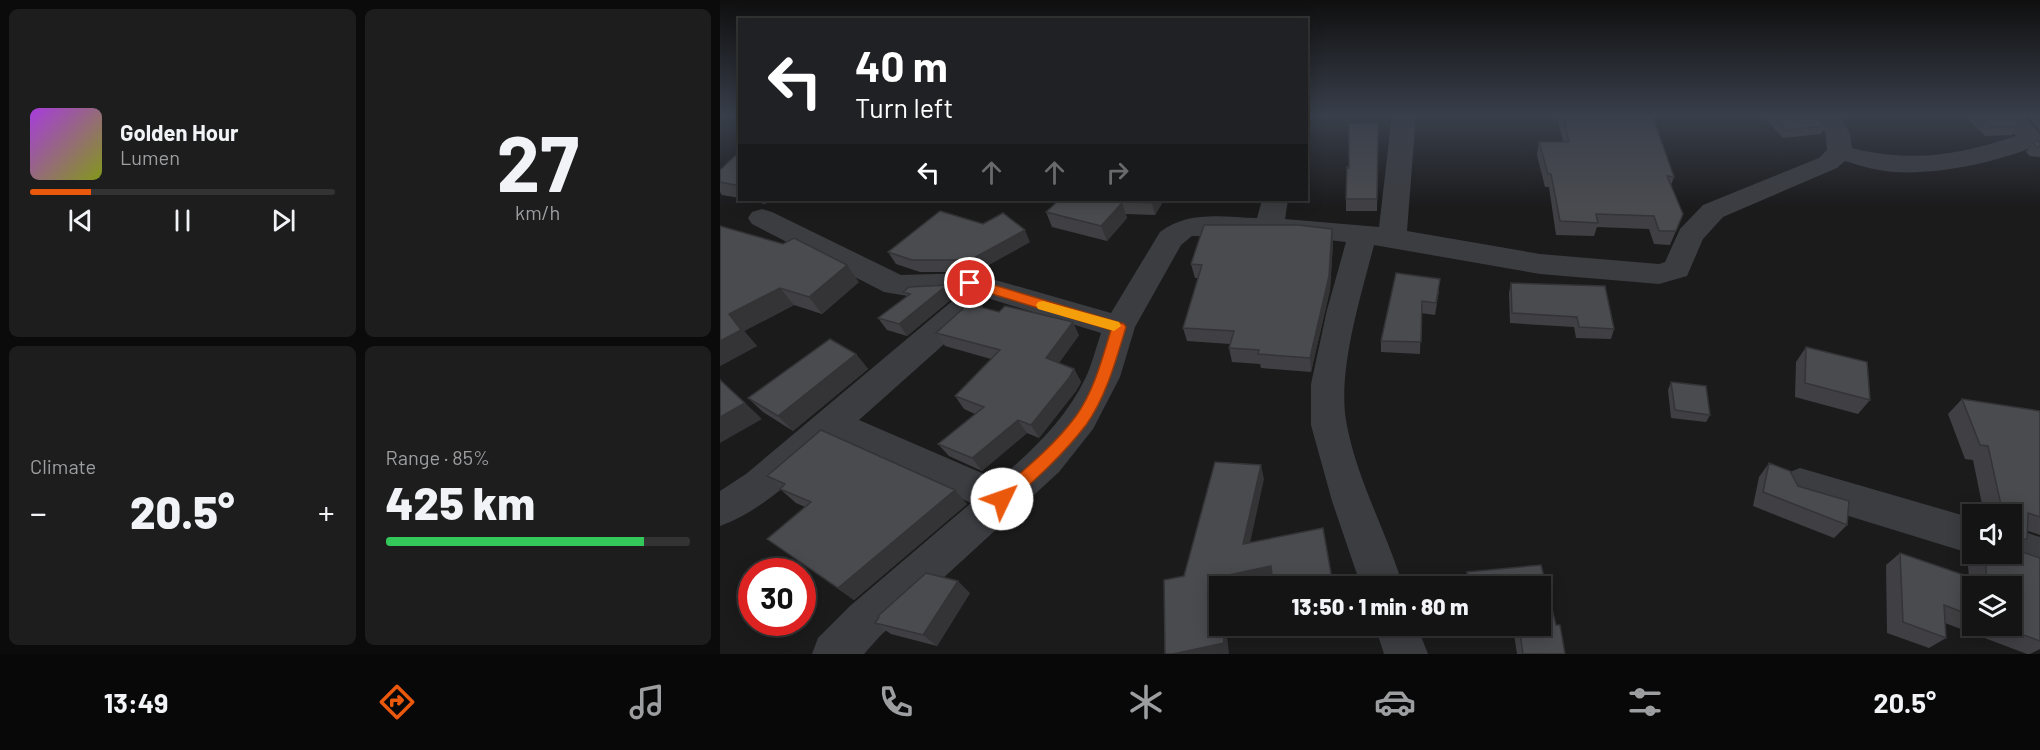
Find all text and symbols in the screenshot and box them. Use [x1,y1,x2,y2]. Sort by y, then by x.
text: 40 m [855,40,948,90]
icon: left [756,42,834,120]
text: Turn left [855,91,953,123]
text: 27 [497,114,579,208]
text: Golden Hour [120,119,238,145]
text: Lumen [120,145,180,169]
icon: left [912,156,945,189]
icon: ahead [975,156,1008,189]
icon: ahead [1038,156,1071,189]
icon: right [1101,156,1134,189]
text: km/h [515,200,560,224]
icon: previous [64,204,97,237]
icon: pause [166,204,199,237]
icon: next [267,204,300,237]
pin [944,257,995,308]
icon: arrive [953,266,986,299]
text: Range · 85% [386,445,490,469]
text: Climate [30,454,96,478]
position arrow [970,467,1034,531]
text: 425 km [386,475,535,529]
text: 20.5° [130,484,235,538]
text: − [30,492,47,532]
text: + [318,492,335,532]
map controls [1962,504,2022,636]
button: sound [1962,504,2022,564]
speed limit sign: 30 [738,558,816,636]
button: layers [1962,576,2022,636]
text: 13:50 · 1 min · 80 m [1292,593,1468,619]
icon: directions [376,681,418,723]
icon: music [626,681,668,723]
icon: phone [875,681,917,723]
icon: climate [1125,681,1167,723]
icon: car [1374,681,1416,723]
icon: filters [1624,681,1666,723]
text: 13:49 [104,686,168,718]
text: 20.5° [1874,686,1936,718]

